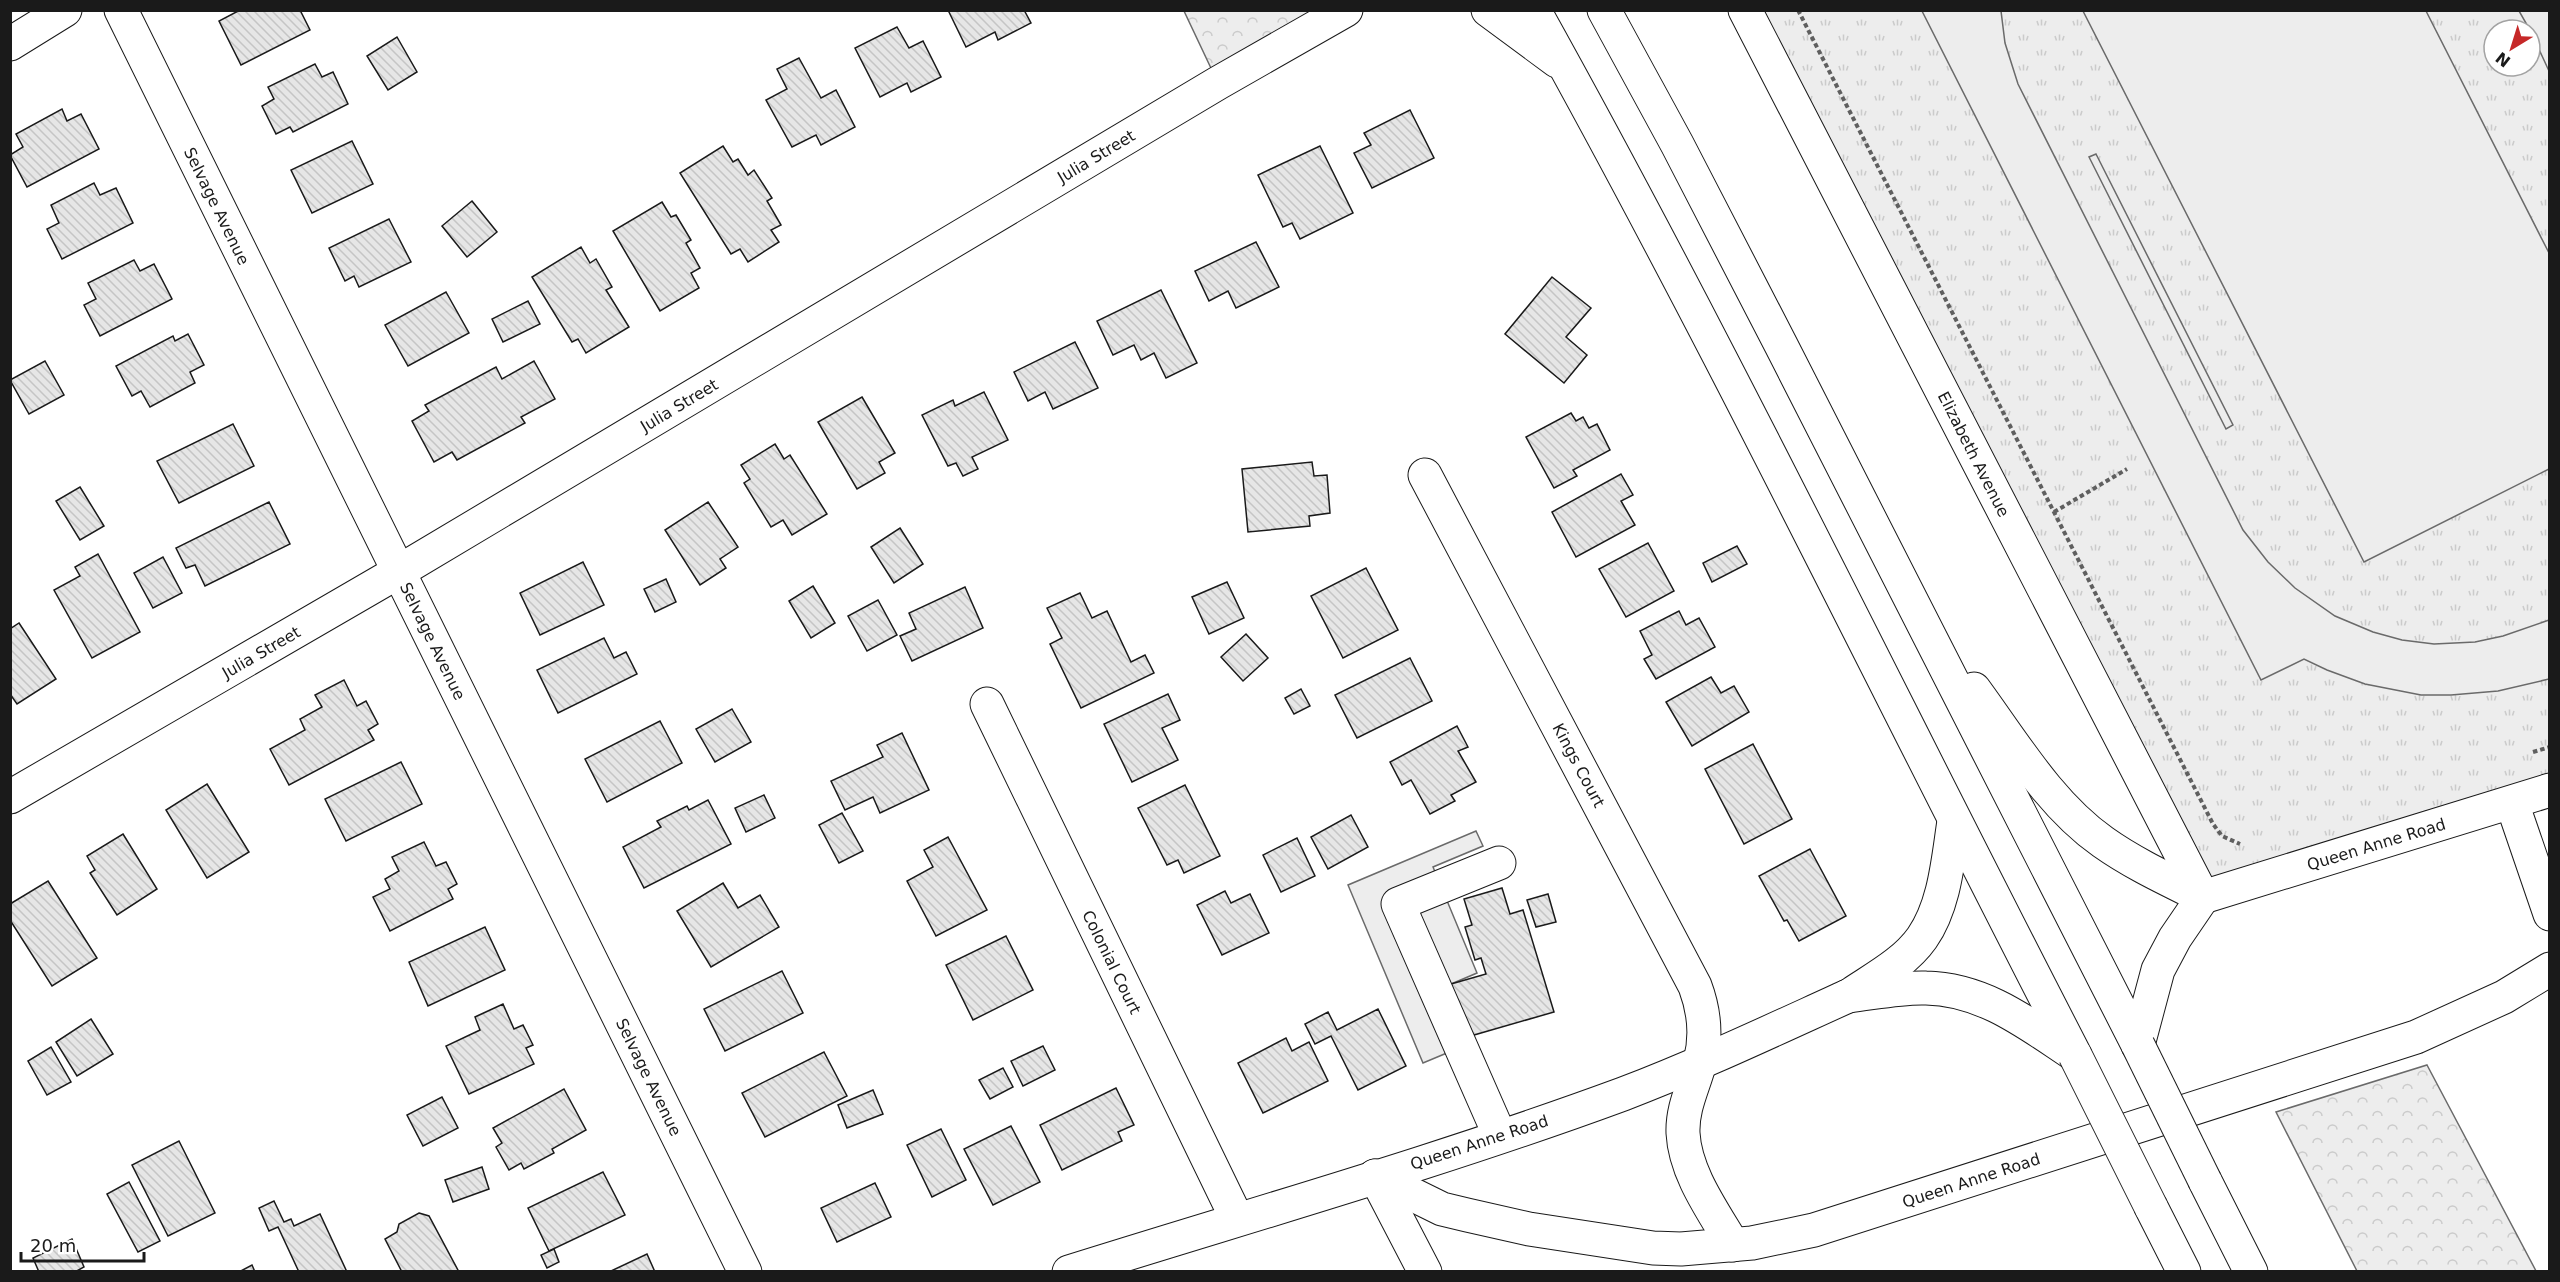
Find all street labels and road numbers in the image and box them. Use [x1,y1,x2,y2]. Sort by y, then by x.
street label: Julia Street [1053,126,1139,188]
street label: Selvage Avenue [180,144,253,268]
street label: Julia Street [636,375,722,437]
street label: Elizabeth Avenue [1934,388,2013,520]
street label: Selvage Avenue [396,579,469,703]
street label: Julia Street [218,622,304,683]
street label: Kings Court [1548,720,1609,811]
street label: Queen Anne Road [2305,814,2448,875]
street label: Colonial Court [1078,907,1145,1017]
street label: Selvage Avenue [612,1015,685,1139]
street label: Queen Anne Road [1408,1111,1551,1174]
street label: Queen Anne Road [1900,1149,2043,1212]

